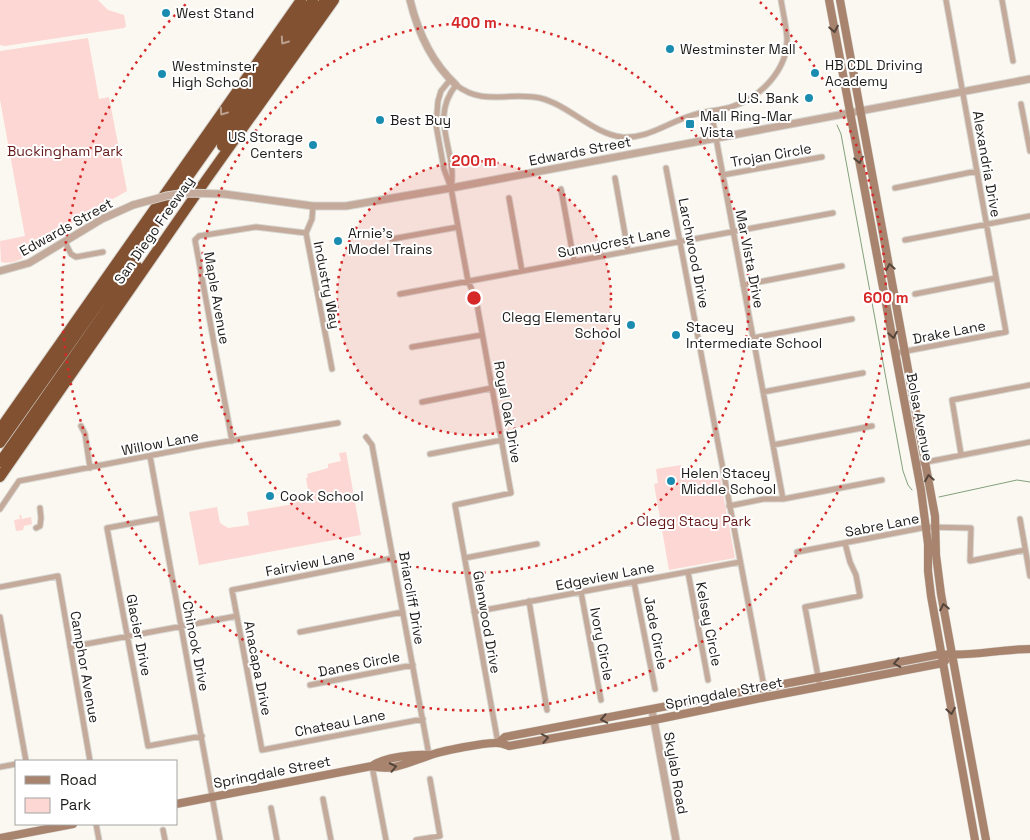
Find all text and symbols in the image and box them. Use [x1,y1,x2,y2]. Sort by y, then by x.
place label: West Stand [176,4,254,22]
marker: West Stand [160,7,172,19]
text: 400 m [451,13,497,32]
one-way arrow [829,24,839,33]
one-way arrow [281,35,290,44]
place label: Westminster Mall [680,40,796,58]
marker: Westminster Mall [664,43,676,55]
place label: HB CDL Driving Academy [825,56,923,90]
place label: Westminster High School [172,57,257,91]
marker: HB CDL Driving Academy [809,67,821,79]
marker: Westminster High School [156,68,168,80]
place label: U.S. Bank [738,89,799,107]
marker: U.S. Bank [803,92,815,104]
one-way arrow [219,106,229,115]
place label: Mall Ring-Mar Vista [700,107,792,141]
street label: Alexandria Drive [969,109,1005,219]
place label: Best Buy [390,111,451,129]
marker: Best Buy [374,114,386,126]
marker: Mall Ring-Mar Vista [684,118,696,130]
place label: US Storage Centers [228,128,303,162]
street label: Edwards Street [527,132,633,170]
marker: US Storage Centers [307,139,319,151]
street label: Trojan Circle [729,139,813,171]
park label: Buckingham Park [7,142,124,160]
text: 200 m [452,151,496,170]
one-way arrow [854,156,864,165]
street label: San Diego Freeway [110,173,198,287]
street label: Edwards Street [16,194,116,260]
street label: Larchwood Drive [674,196,714,310]
street label: Mar Vista Drive [732,208,768,310]
street label: Sunnycrest Lane [556,222,672,262]
place label: Arnie's Model Trains [348,224,432,258]
marker: Arnie's Model Trains [332,235,344,247]
street label: Industry Way [310,240,344,330]
street label: Maple Avenue [200,250,234,346]
one-way arrow [885,263,895,271]
text: 600 m [863,288,909,307]
centre of rings [465,289,483,307]
place label: Clegg Elementary School [502,308,621,342]
street label: Drake Lane [911,316,987,348]
place label: Stacey Intermediate School [686,318,822,352]
marker: Clegg Elementary School [625,319,637,331]
marker: Stacey Intermediate School [670,329,682,341]
one-way arrow [887,331,897,340]
street label: Royal Oak Drive [490,360,526,464]
street label: Bolsa Avenue [903,371,937,463]
street label: Willow Lane [120,427,200,459]
place label: Helen Stacey Middle School [681,464,776,498]
one-way arrow [924,474,934,483]
marker: Helen Stacey Middle School [665,475,677,487]
place label: Cook School [280,487,364,505]
marker: Cook School [264,490,276,502]
street label: Sabre Lane [843,509,921,541]
park label: Clegg Stacy Park [637,512,752,530]
street label: Fairview Lane [264,546,356,580]
street label: Briarcliff Drive [395,550,429,646]
street label: Edgeview Lane [554,558,656,594]
street label: Glenwood Drive [469,569,505,675]
street label: Kelsey Circle [692,580,726,668]
street label: Glacier Drive [122,593,156,677]
street label: Jade Circle [640,595,672,671]
street label: Chinook Drive [178,599,214,693]
one-way arrow [939,603,949,612]
street label: Ivory Circle [586,606,618,682]
street label: Camphor Avenue [66,610,104,724]
street label: Anacapa Drive [240,619,276,717]
street label: Danes Circle [317,647,401,681]
one-way arrow [892,657,901,668]
street label: Springdale Street [664,673,784,713]
street label: Chateau Lane [293,705,387,741]
one-way arrow [946,707,956,716]
one-way arrow [600,713,609,723]
street label: Skylab Road [660,730,692,816]
one-way arrow [541,733,550,744]
street label: Springdale Street [212,752,332,792]
legend [15,760,178,825]
one-way arrow [388,762,397,773]
text: Road [60,770,97,789]
text: Park [60,795,91,814]

